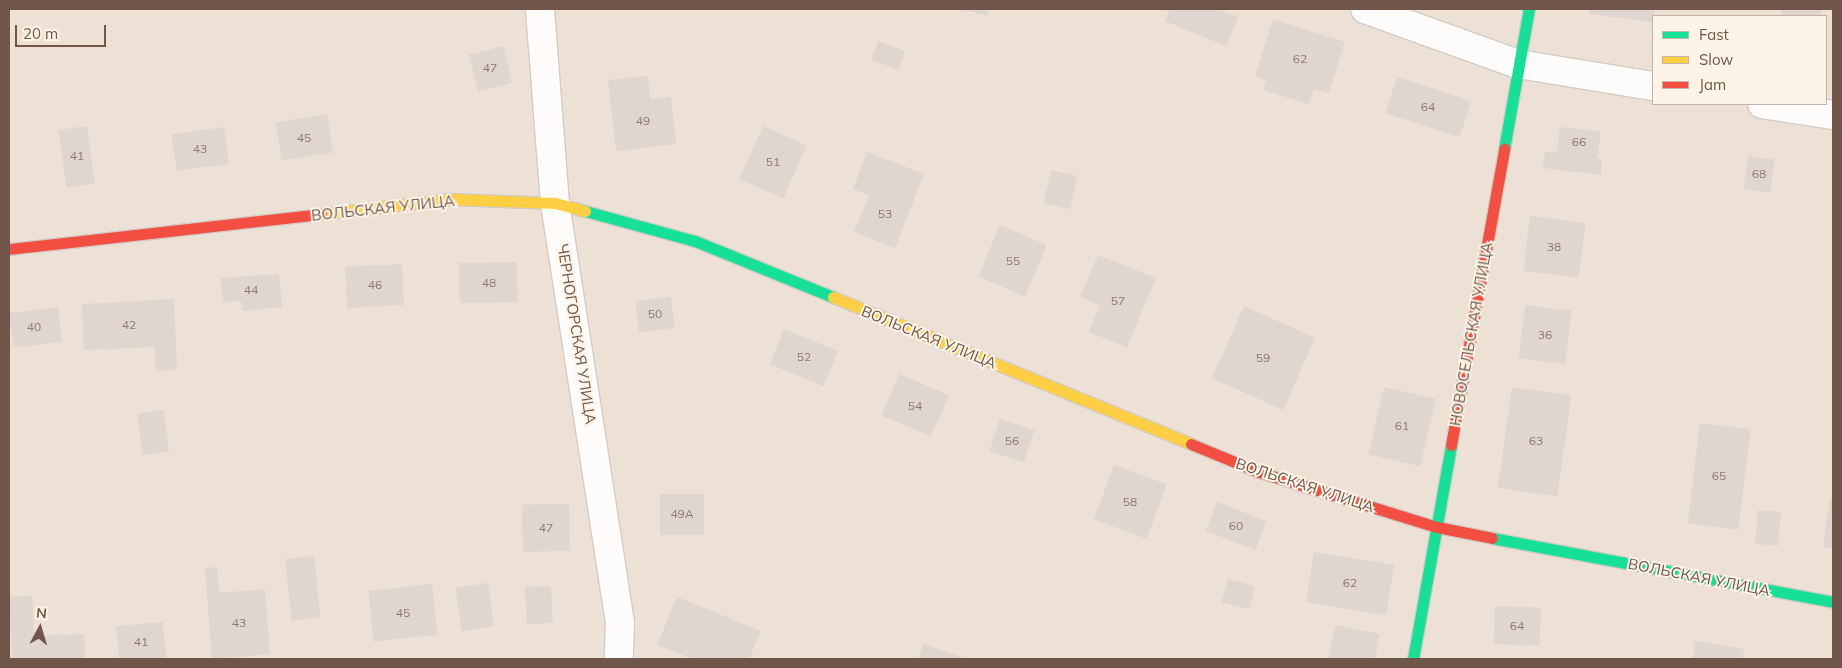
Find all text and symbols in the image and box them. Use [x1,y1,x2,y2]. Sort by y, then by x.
scale bar [18,15,109,47]
legend [1652,15,1827,105]
text: 20 m [23,24,58,43]
text: Fast [1699,25,1729,44]
text: Slow [1699,50,1733,69]
house number: 62 [1293,52,1307,66]
house number: 47 [483,61,497,75]
text: Jam [1699,75,1726,94]
house number: 64 [1421,100,1435,114]
house number: 49 [636,114,650,128]
house number: 45 [297,131,311,145]
house number: 66 [1572,135,1586,149]
house number: 43 [193,142,207,156]
house number: 41 [70,149,84,163]
house number: 51 [766,155,780,169]
house number: 68 [1752,167,1766,181]
street label: ВОЛЬСКАЯ УЛИЦА [310,192,456,224]
house number: 53 [878,207,892,221]
house number: 38 [1547,240,1561,254]
street label: НОВОСЕЛЬСКАЯ УЛИЦА [1446,241,1496,427]
street label: ЧЕРНОГОРСКАЯ УЛИЦА [554,243,600,425]
house number: 55 [1006,254,1020,268]
house number: 48 [482,276,496,290]
house number: 46 [368,278,382,292]
house number: 44 [244,283,258,297]
house number: 57 [1111,294,1125,308]
street label: ВОЛЬСКАЯ УЛИЦА [859,302,999,372]
house number: 50 [648,307,662,321]
house number: 42 [122,318,136,332]
house number: 40 [27,320,41,334]
house number: 36 [1538,328,1552,342]
house number: 52 [797,350,811,364]
house number: 59 [1256,351,1270,365]
house number: 54 [908,399,922,413]
house number: 61 [1395,419,1409,433]
house number: 56 [1005,434,1019,448]
house number: 63 [1529,434,1543,448]
street label: ВОЛЬСКАЯ УЛИЦА [1234,454,1376,516]
house number: 65 [1712,469,1726,483]
house number: 58 [1123,495,1137,509]
house number: 49А [670,507,694,521]
house number: 60 [1229,519,1243,533]
house number: 47 [539,521,553,535]
street label: ВОЛЬСКАЯ УЛИЦА [1627,554,1771,600]
house number: 62 [1343,576,1357,590]
north arrow [15,603,65,653]
text: N [35,604,48,623]
house number: 45 [396,606,410,620]
house number: 43 [232,616,246,630]
house number: 64 [1510,619,1524,633]
house number: 41 [134,635,148,649]

